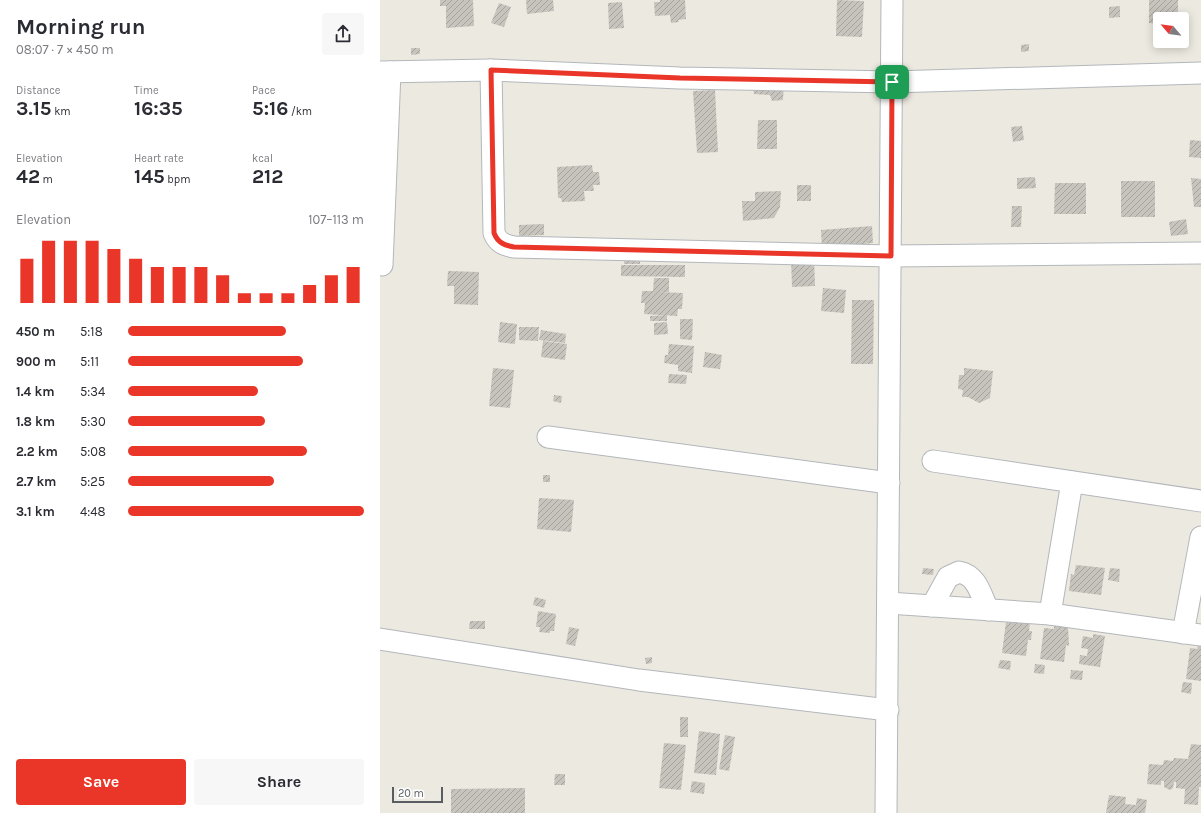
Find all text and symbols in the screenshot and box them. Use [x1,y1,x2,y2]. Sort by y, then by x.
north arrow [1153,12,1189,48]
map controls [1153,12,1189,48]
button: share [322,13,364,55]
text: Morning run [16,14,145,40]
text: 08:07 · 7 × 450 m [16,42,114,57]
pin [875,65,909,99]
icon: arrive [881,71,903,93]
text: Distance [16,84,60,97]
text: Time [134,84,159,97]
text: Pace [252,84,275,97]
text: 3.15 [16,97,52,120]
text: 16:35 [134,97,183,120]
text: 5:16 [252,97,288,120]
text: km [52,105,71,118]
text: /km [288,105,312,118]
text: Elevation [16,152,63,165]
text: Heart rate [134,152,184,165]
text: kcal [252,152,273,165]
text: 42 [16,165,40,188]
text: 145 [134,165,165,188]
text: 212 [252,165,283,188]
text: m [40,173,53,186]
text: bpm [165,173,191,186]
text: Elevation [16,212,71,227]
text: 107–113 m [308,212,364,227]
text: 450 m [16,324,55,339]
text: 5:18 [80,324,103,339]
text: 900 m [16,354,56,369]
text: 5:11 [80,354,99,369]
text: 1.4 km [16,384,54,399]
text: 5:34 [80,384,105,399]
text: 1.8 km [16,414,55,429]
text: 5:30 [80,414,106,429]
text: 2.2 km [16,444,58,459]
text: 5:08 [80,444,106,459]
text: 2.7 km [16,474,56,489]
text: 5:25 [80,474,105,489]
text: 3.1 km [16,504,55,519]
text: 4:48 [80,504,106,519]
button: Save [16,759,186,805]
button: Share [194,759,364,805]
scale bar [392,785,443,804]
text: 20 m [398,787,424,800]

